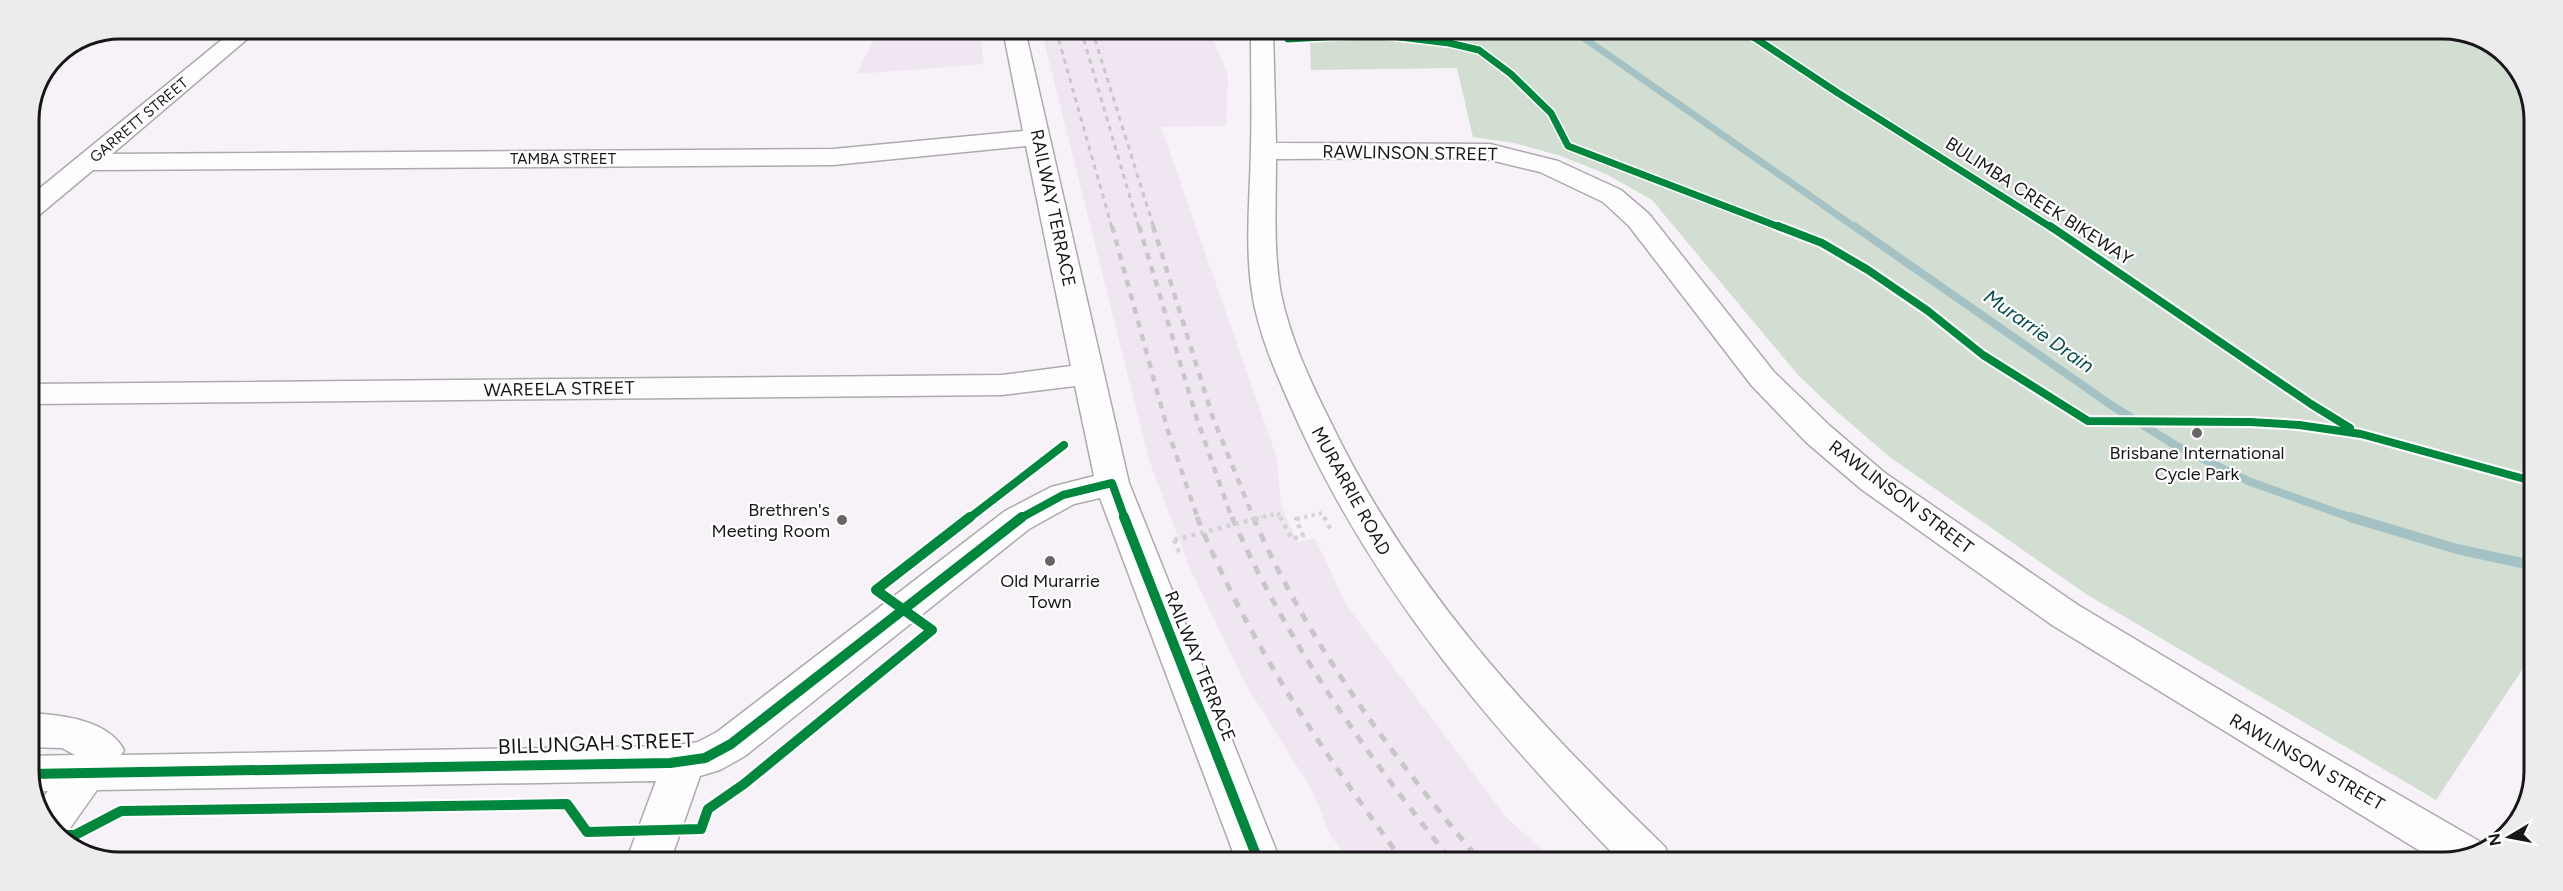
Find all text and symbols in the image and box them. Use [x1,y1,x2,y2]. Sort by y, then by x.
street label: GARRETT STREET [86,73,192,166]
street label: RAILWAY TERRACE [1026,127,1080,289]
street label: BULIMBA CREEK BIKEWAY [1941,132,2137,270]
street label: RAWLINSON STREET [1322,140,1498,166]
street label: TAMBA STREET [510,150,617,168]
water label: Murarrie Drain [1979,284,2099,378]
street label: WAREELA STREET [483,377,635,401]
street label: MURARRIE ROAD [1307,423,1395,559]
marker: Brisbane International Cycle Park [2190,426,2204,440]
street label: RAWLINSON STREET [1824,435,1978,559]
place label: Brisbane International Cycle Park [2109,442,2285,485]
place label: Brethren's Meeting Room [712,499,830,542]
marker: Brethren's Meeting Room [835,513,849,527]
marker: Old Murarrie Town [1043,554,1057,568]
place label: Old Murarrie Town [1000,570,1100,613]
street label: RAILWAY TERRACE [1160,588,1240,744]
street label: RAWLINSON STREET [2226,709,2388,815]
street label: BILLUNGAH STREET [497,727,695,759]
north arrow [2479,807,2539,867]
text: N [2484,832,2505,847]

